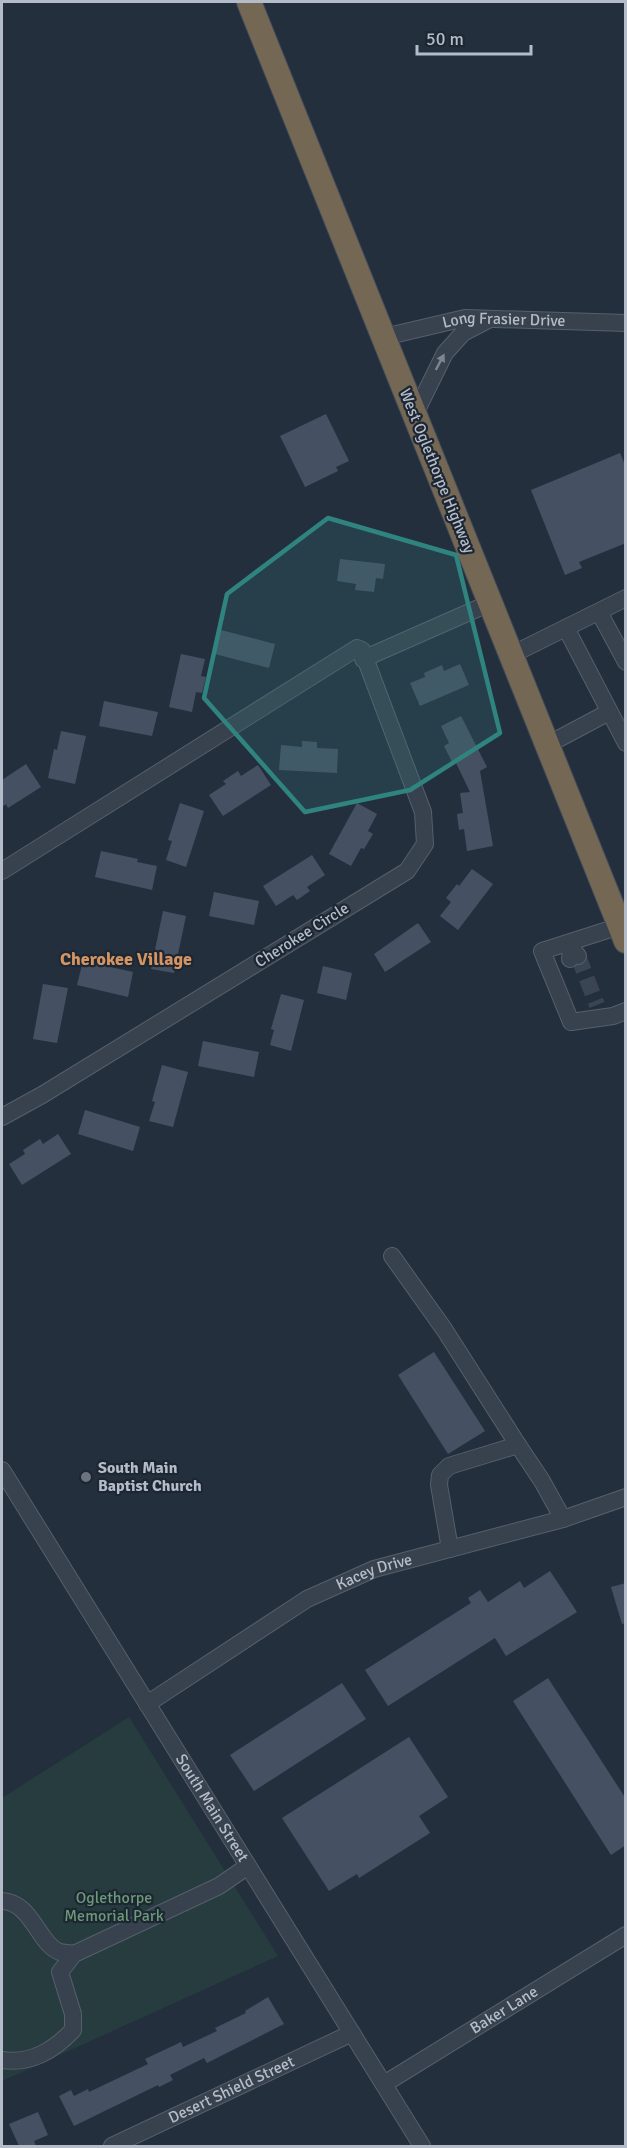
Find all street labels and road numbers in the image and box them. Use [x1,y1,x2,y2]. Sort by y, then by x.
street label: Long Frasier Drive [440,308,566,333]
street label: West Oglethorpe Highway [395,386,479,557]
street label: Cherokee Circle [251,898,353,972]
street label: Kacey Drive [333,1549,414,1595]
street label: South Main Street [171,1750,253,1866]
street label: Baker Lane [466,1982,542,2039]
street label: Desert Shield Street [165,2051,298,2128]

